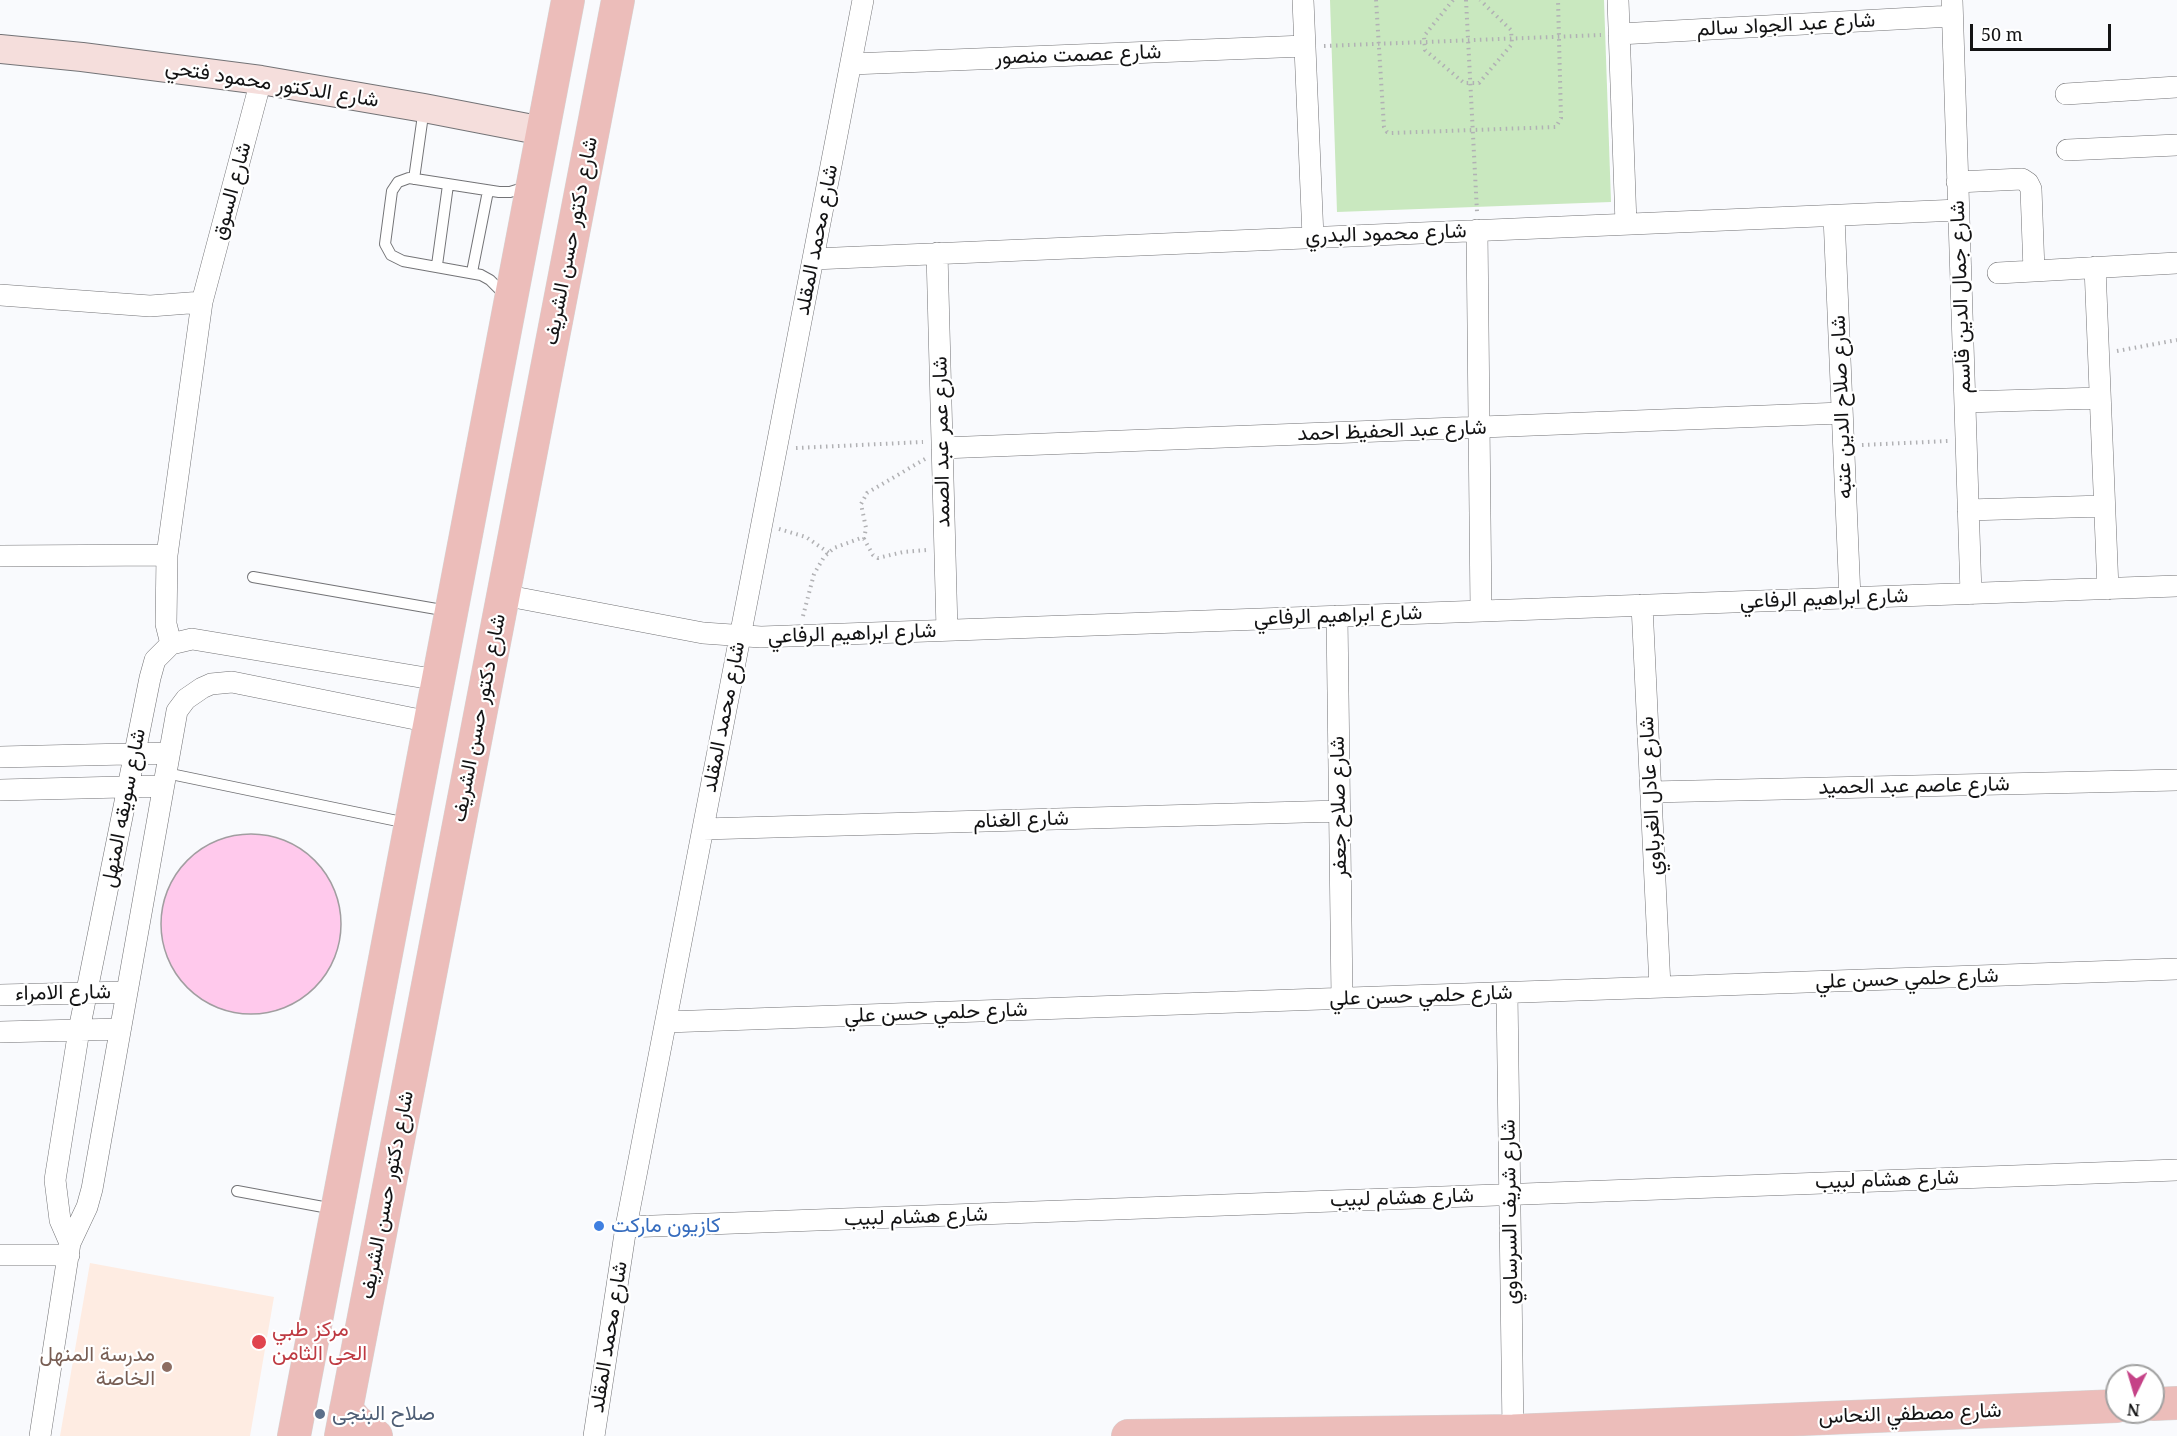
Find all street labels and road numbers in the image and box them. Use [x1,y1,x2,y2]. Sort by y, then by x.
street label: شارع عبد الجواد سالم [1696,8,1876,42]
street label: شارع عصمت منصور [994,40,1162,70]
street label: شارع الدكتور محمود فتحي [163,55,381,113]
street label: شارع دكتور حسن الشريف [538,135,604,347]
street label: شارع السوق [207,139,257,243]
street label: شارع محمد المقلد [790,162,844,318]
street label: شارع جمال الدين قاسم [1945,200,1977,394]
street label: شارع محمود البدري [1305,219,1467,249]
street label: شارع صلاح الدين عتبه [1826,315,1858,499]
street label: شارع عمر عبد الصمد [928,356,956,528]
street label: شارع عبد الحفيظ احمد [1297,415,1487,447]
street label: شارع ابراهيم الرفاعي [1739,583,1909,615]
street label: شارع ابراهيم الرفاعي [1253,600,1423,632]
street label: شارع دكتور حسن الشريف [446,612,512,824]
street label: شارع ابراهيم الرفاعي [767,618,937,650]
street label: شارع محمد المقلد [697,639,751,795]
street label: شارع عادل الغرباوي [1634,716,1668,876]
street label: شارع سويقه المنهل [96,726,152,890]
street label: شارع صلاح جعفر [1325,736,1353,878]
street label: شارع عاصم عبد الحميد [1818,772,2010,800]
street label: شارع الغنام [973,806,1069,834]
street label: شارع حلمي حسن علي [1815,963,1999,995]
street label: شارع الامراء [15,980,111,1006]
street label: شارع حلمي حسن علي [1329,980,1513,1012]
street label: شارع حلمي حسن علي [844,997,1028,1029]
street label: شارع دكتور حسن الشريف [354,1089,420,1301]
street label: شارع شريف السرساوي [1496,1119,1524,1305]
street label: شارع هشام لبيب [1815,1165,1959,1195]
street label: شارع هشام لبيب [1330,1183,1474,1213]
street label: شارع هشام لبيب [844,1202,988,1232]
street label: شارع محمد المقلد [585,1259,633,1415]
street label: شارع مصطفي النحاس [1818,1398,2002,1430]

